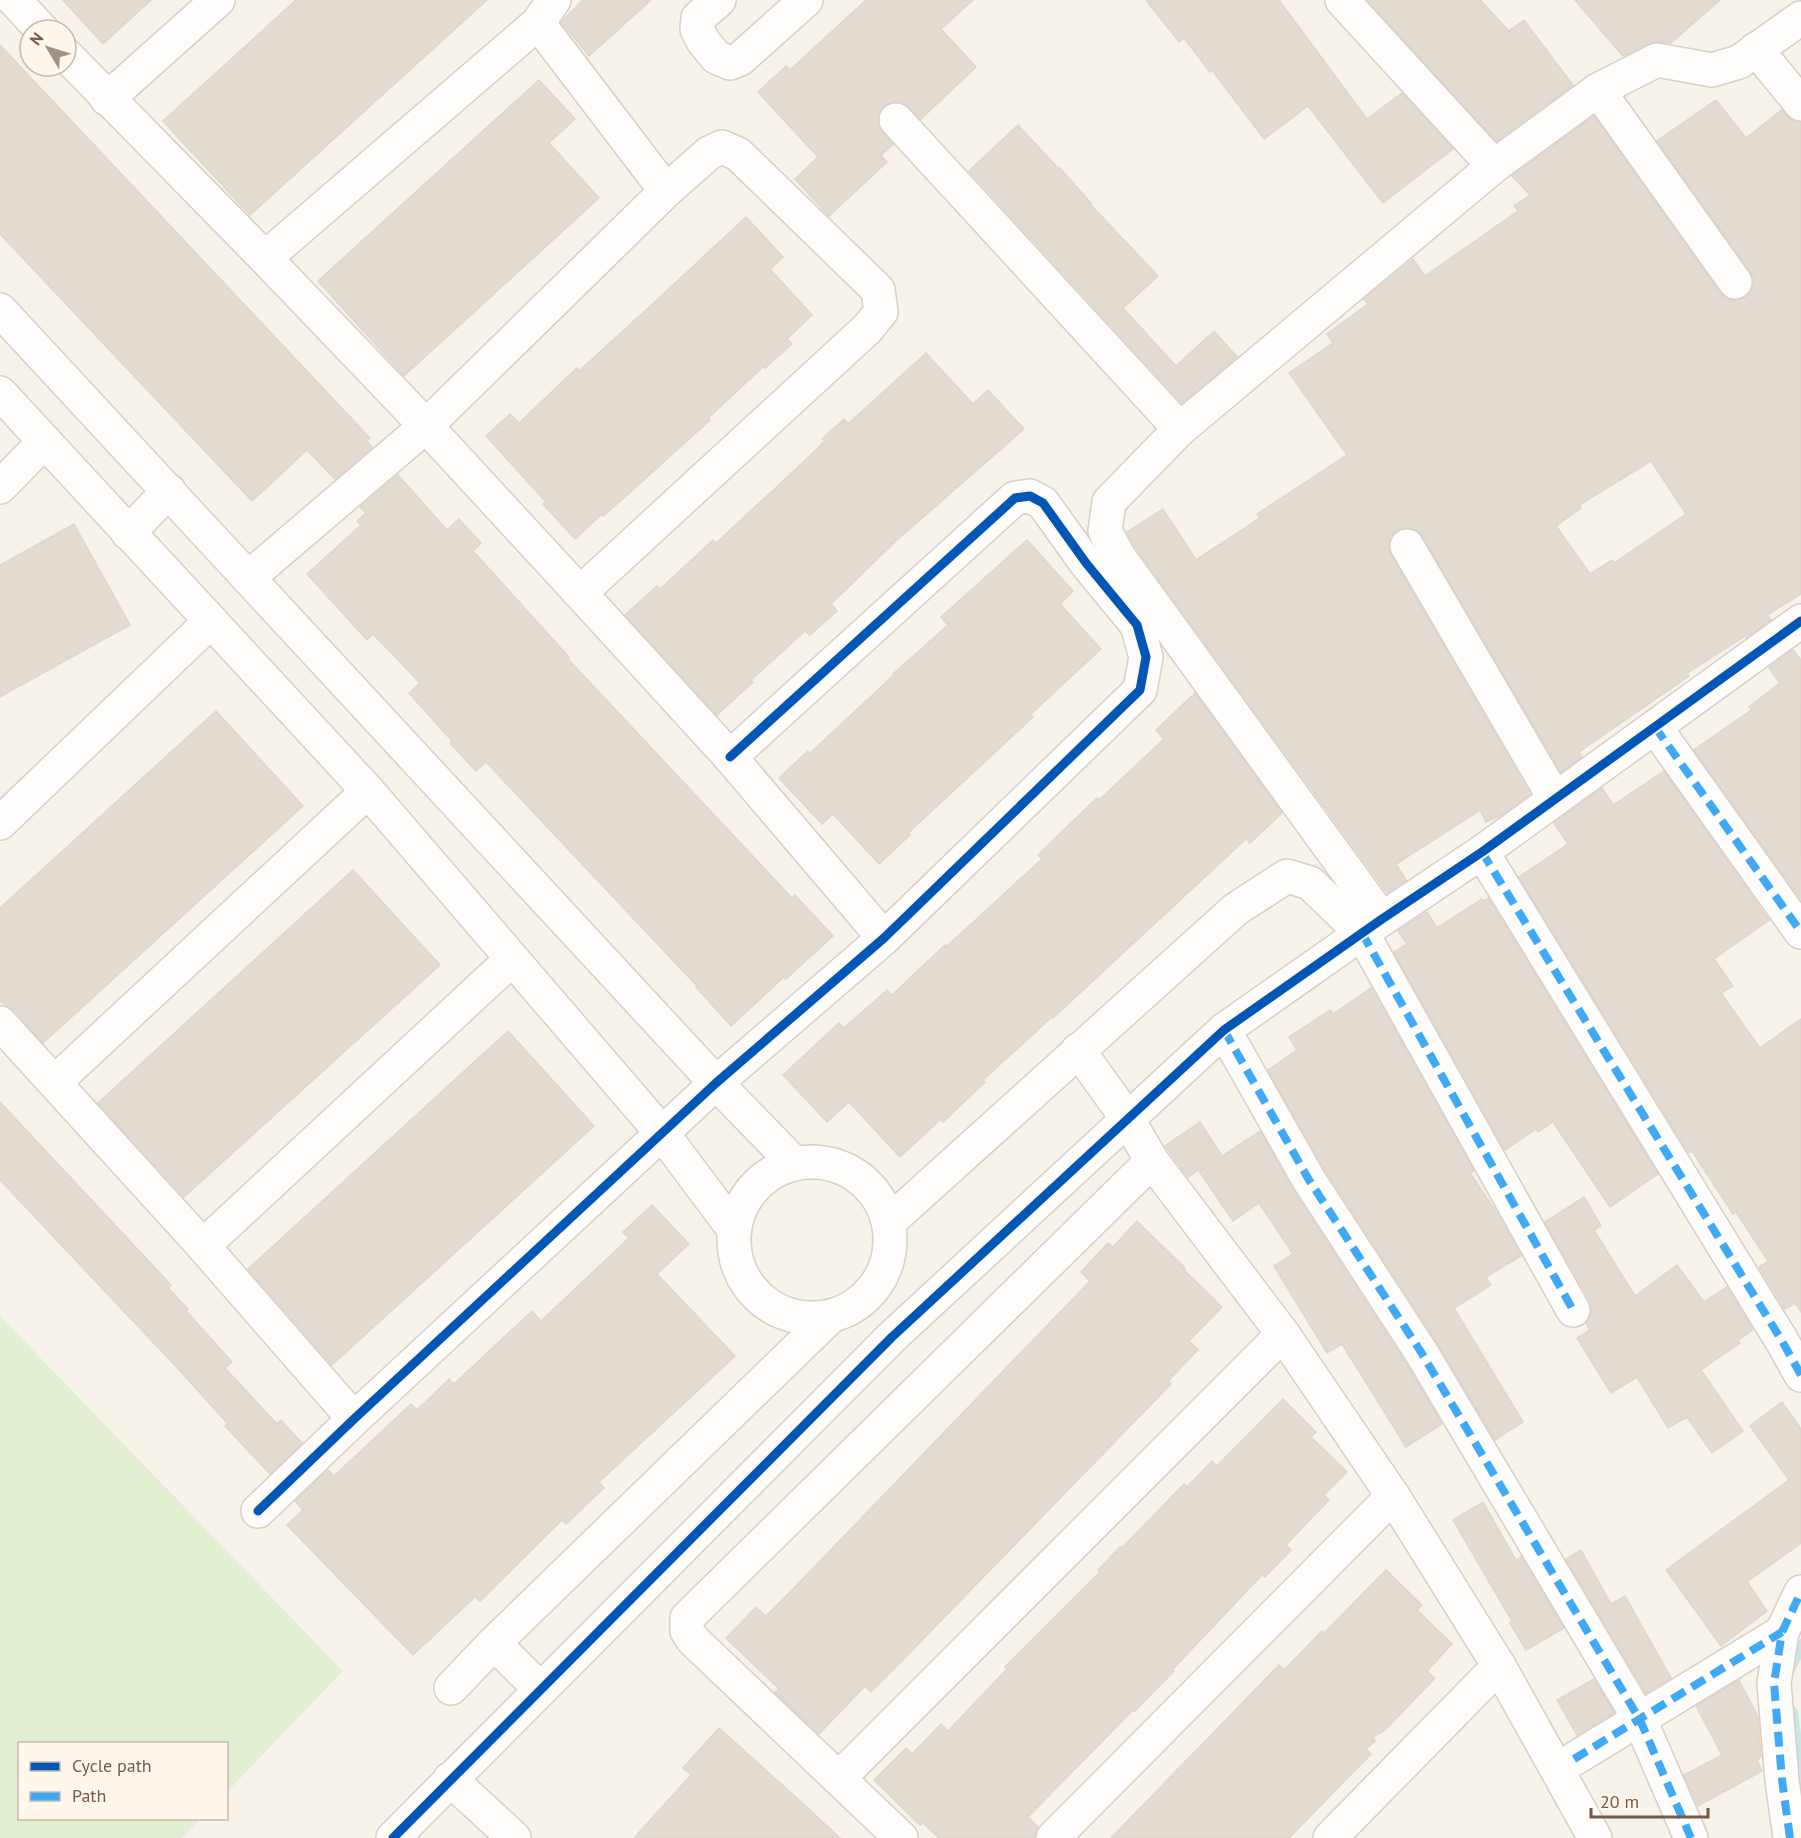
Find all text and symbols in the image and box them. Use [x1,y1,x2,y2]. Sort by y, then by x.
north arrow [18,18,78,78]
text: N [25,28,47,49]
legend [18,1742,228,1820]
text: Cycle path [72,1754,152,1777]
scale bar [1591,1781,1708,1819]
text: Path [72,1784,106,1807]
text: 20 m [1600,1790,1639,1813]

